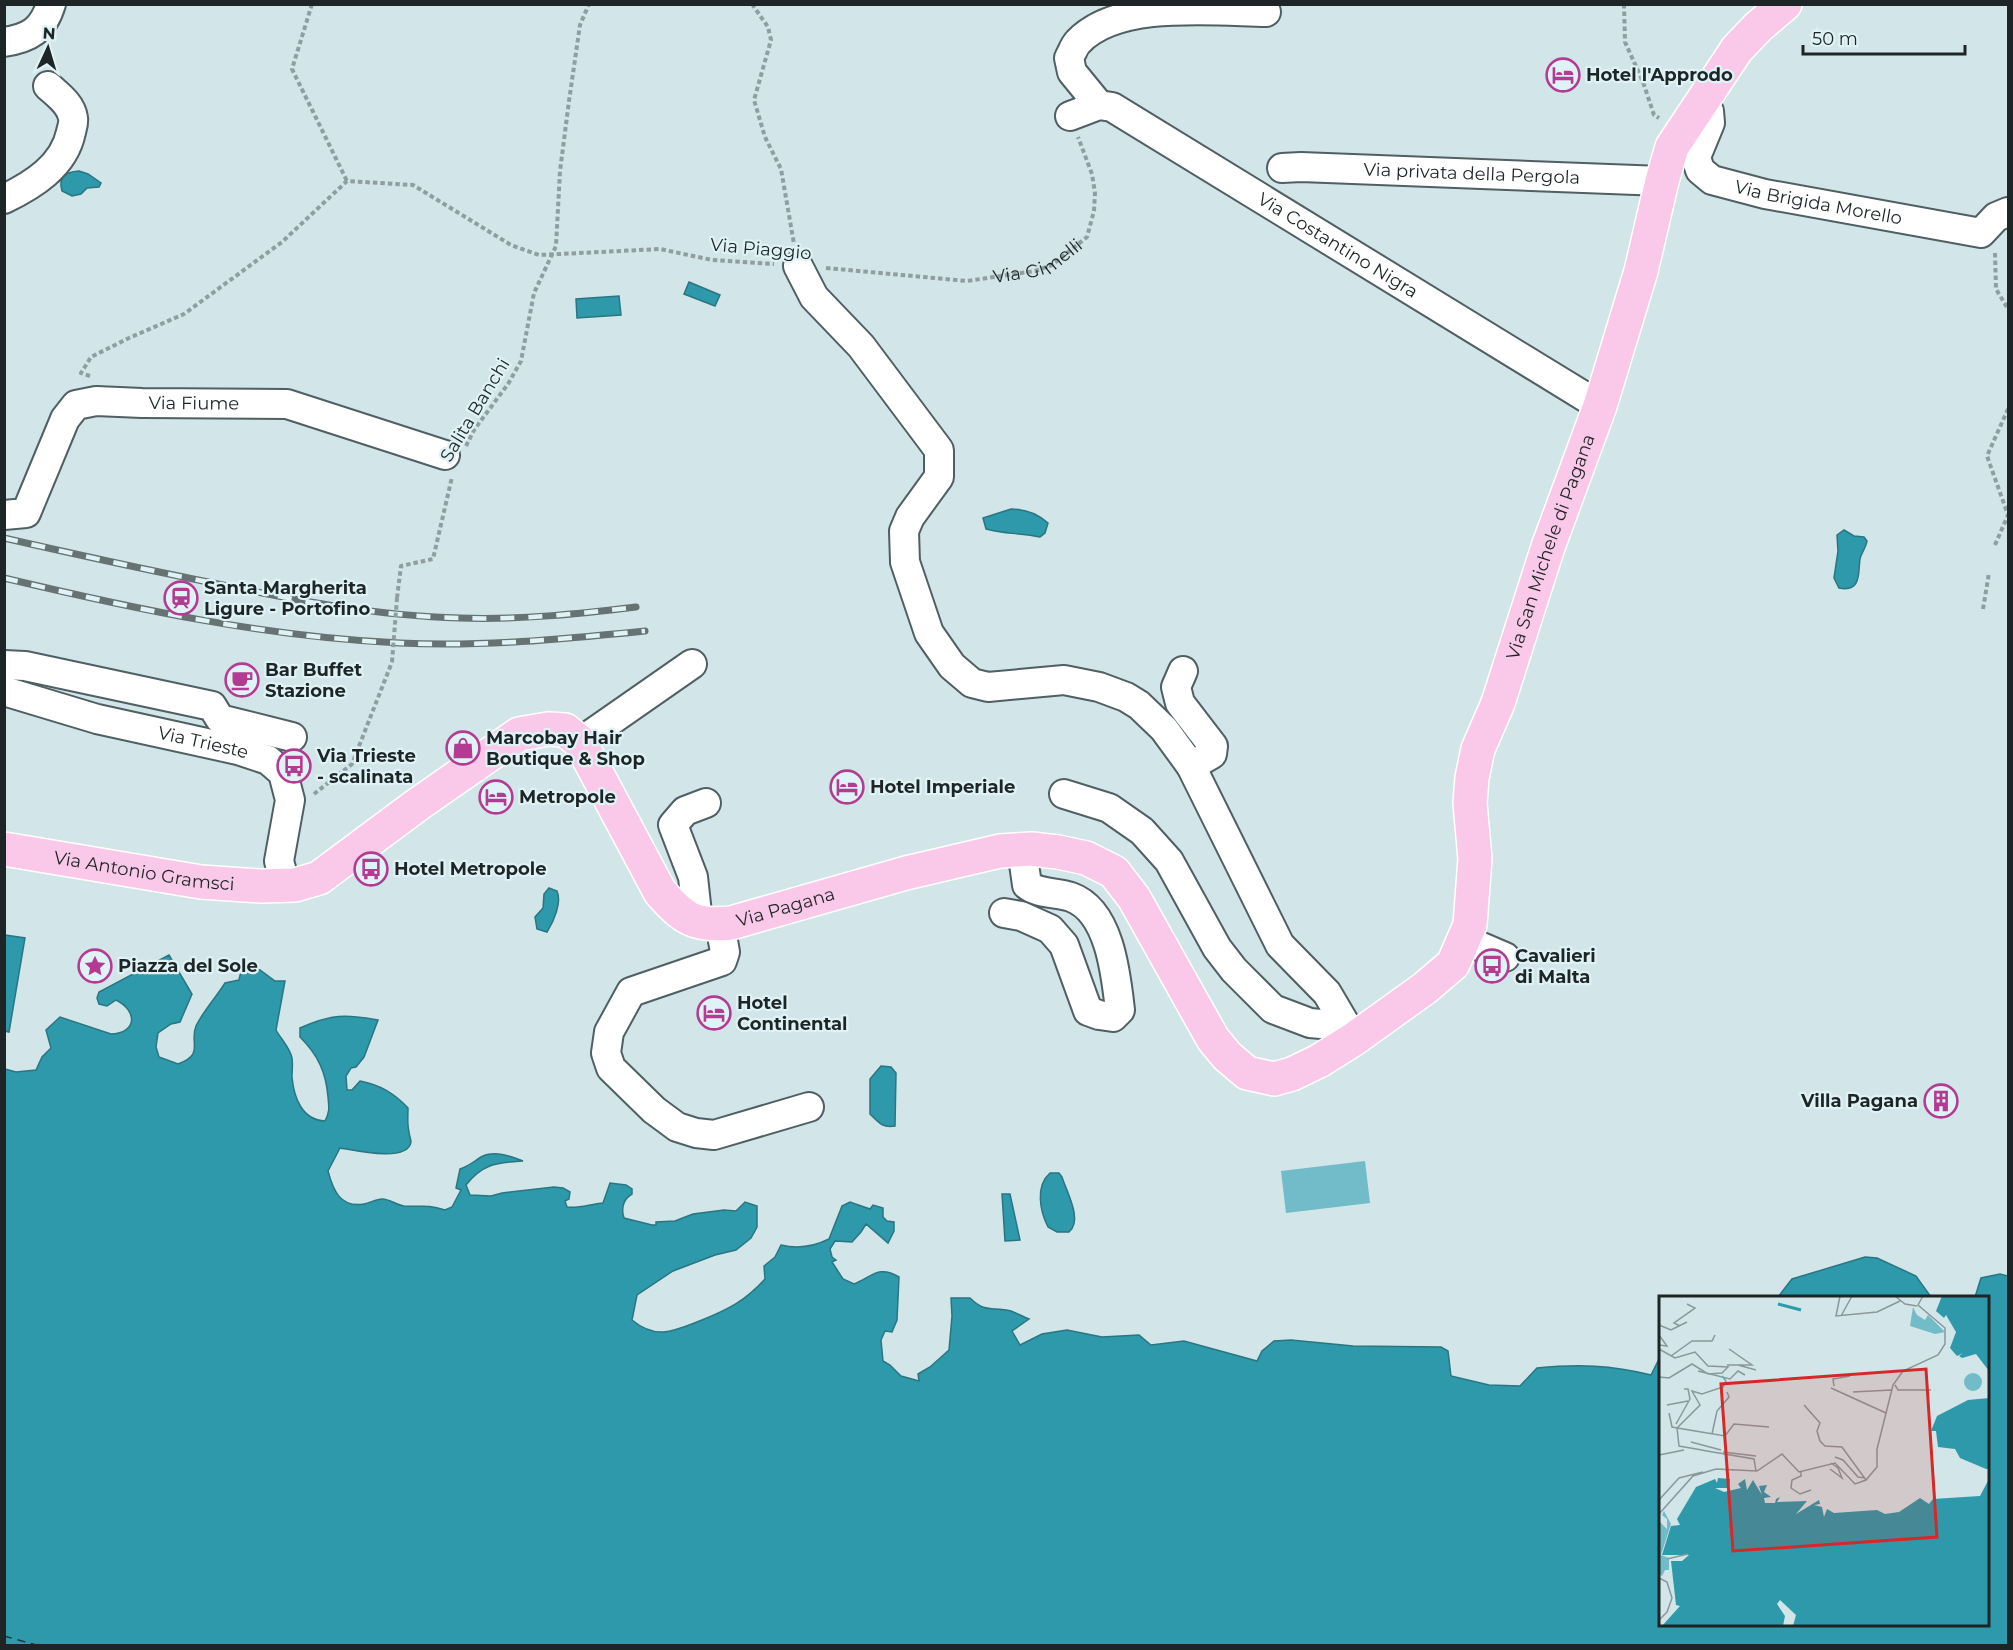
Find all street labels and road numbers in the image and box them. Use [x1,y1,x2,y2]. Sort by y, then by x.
street label: Via privata della Pergola [1363,158,1581,189]
street label: Via Brigida Morello [1732,175,1904,230]
street label: Via Costantino Nigra [1254,188,1422,303]
street label: Via Piaggio [709,234,813,264]
street label: Via Gimelli [992,234,1087,288]
street label: Salita Banchi [435,354,515,466]
street label: Via Fiume [148,392,239,415]
street label: Via San Michele di Pagana [1502,431,1600,663]
street label: Via Trieste [156,722,252,764]
street label: Via Antonio Gramsci [52,847,235,895]
street label: Via Pagana [734,883,837,932]

